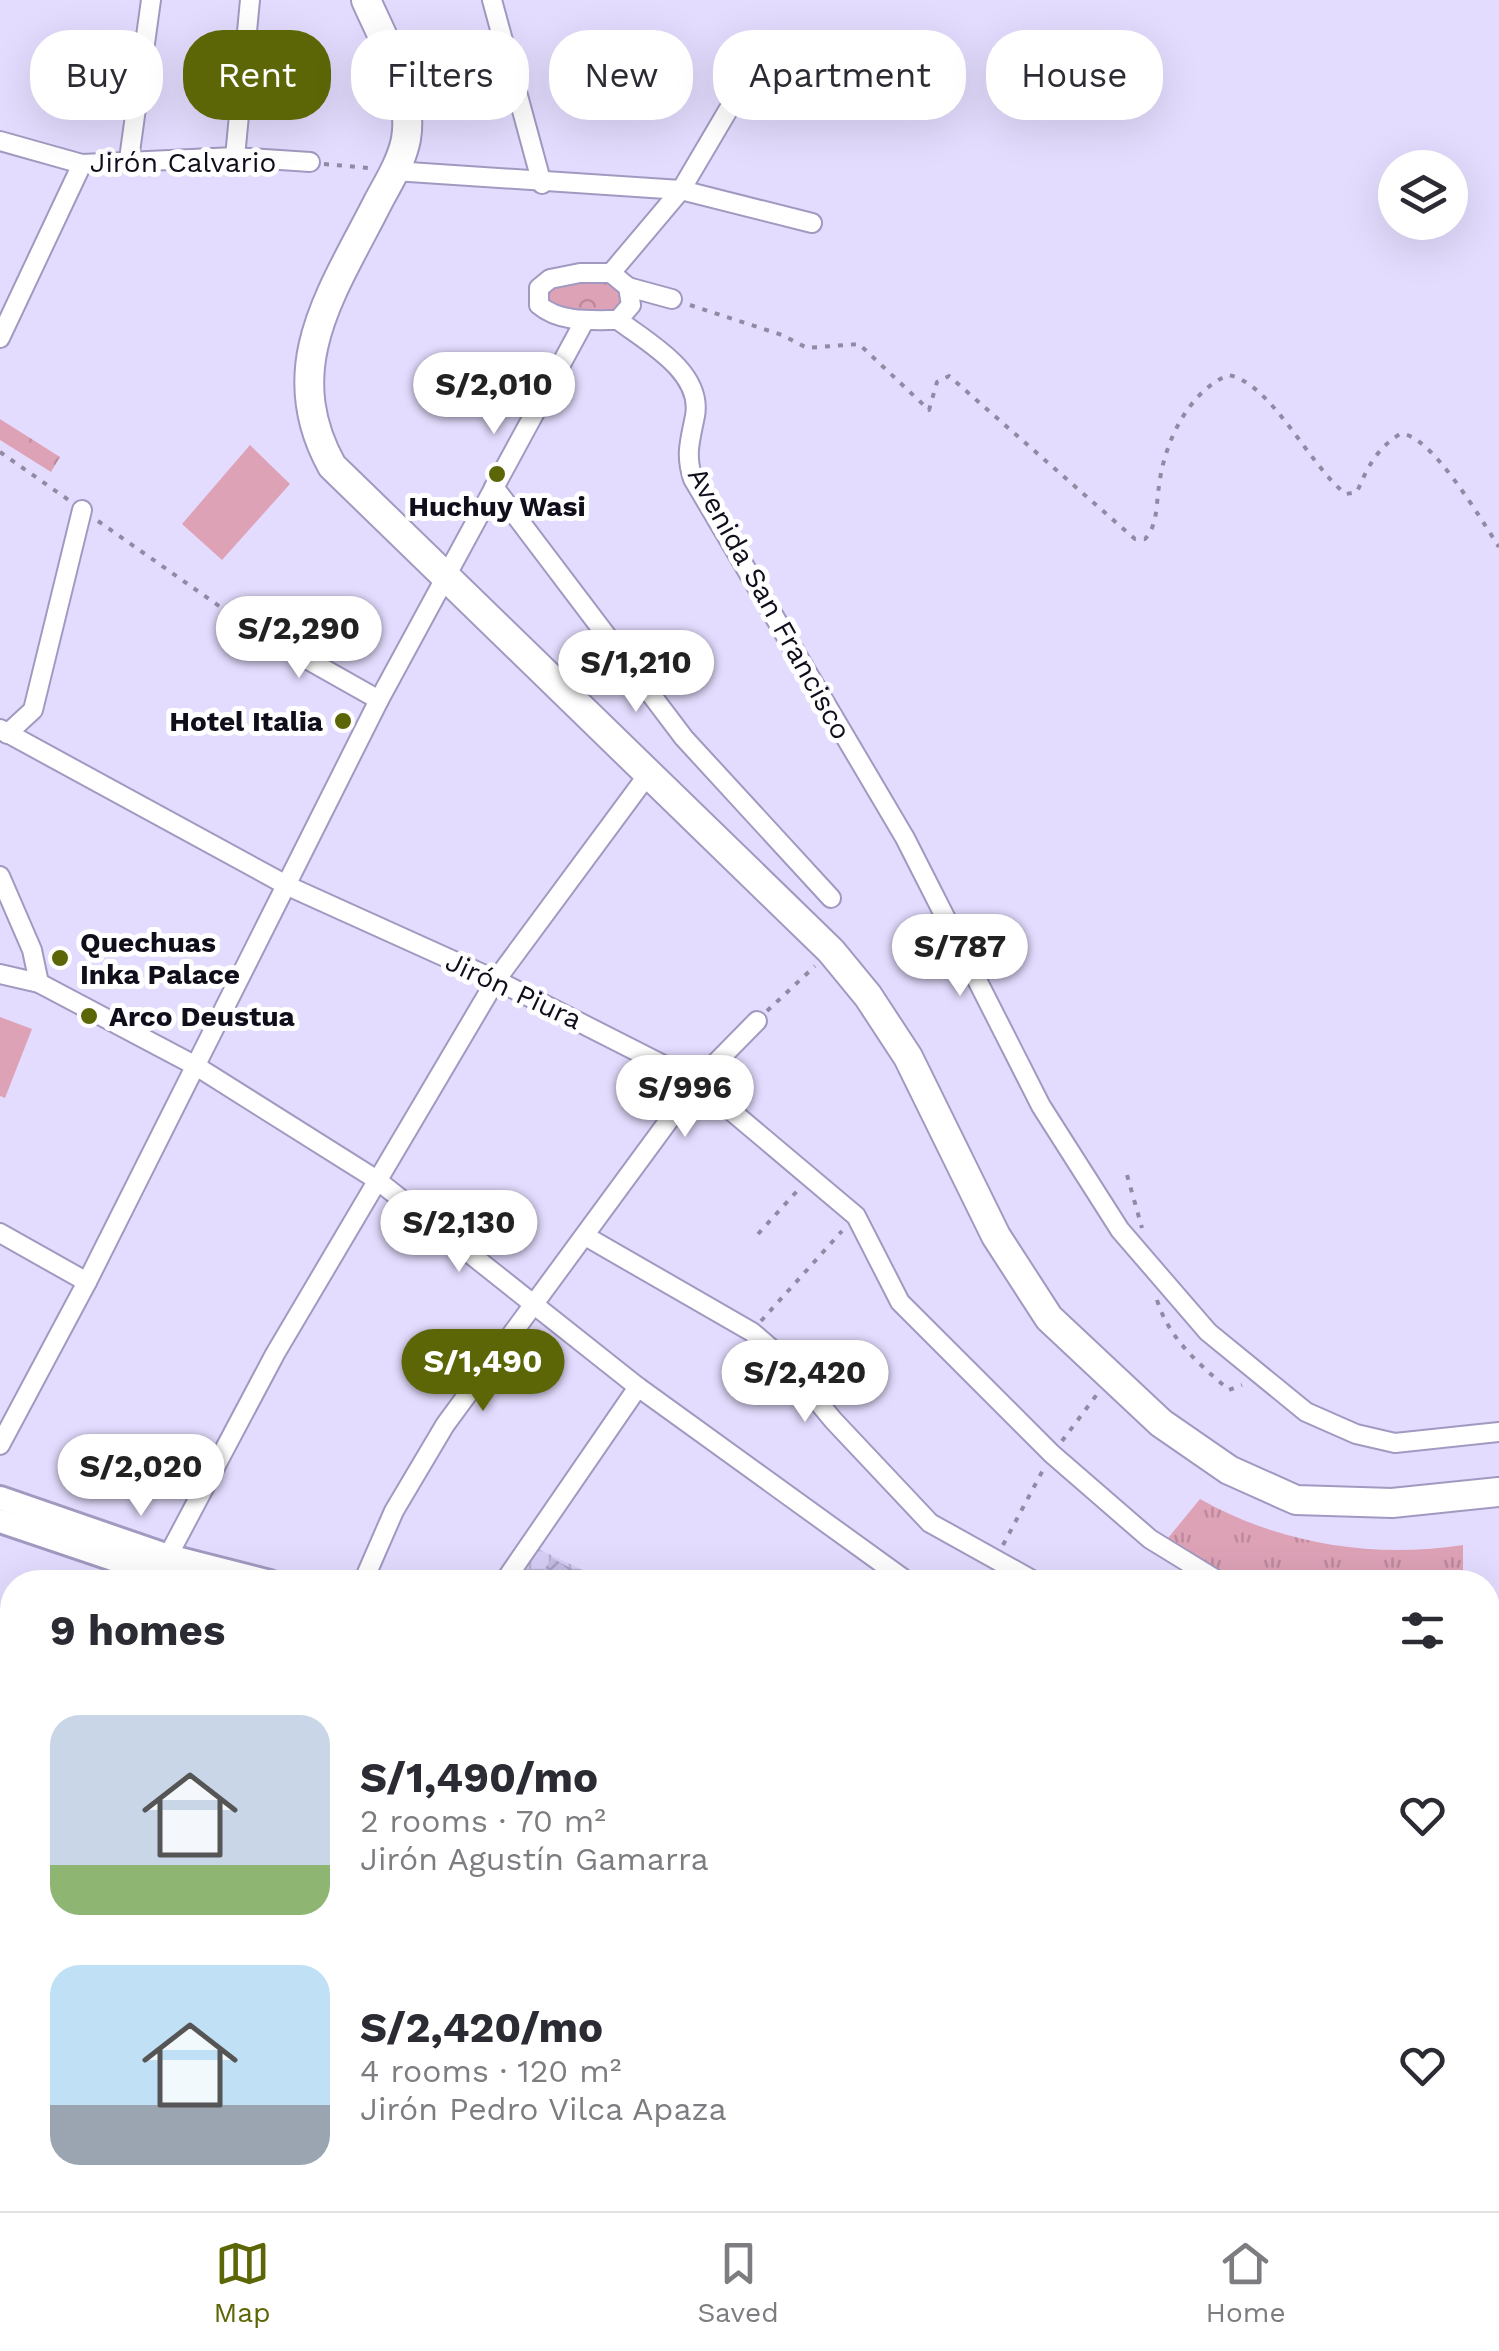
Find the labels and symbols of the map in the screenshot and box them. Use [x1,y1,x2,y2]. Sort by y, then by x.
street label: Jirón Calvario [90,146,276,179]
pin: S/2,010 [402,352,586,437]
street label: Avenida San Francisco [681,461,858,745]
marker: Huchuy Wasi [486,463,508,485]
place label: Huchuy Wasi [408,490,586,523]
pin: S/2,290 [207,596,391,681]
pin: S/1,210 [544,630,728,715]
place label: Hotel Italia [169,705,324,738]
marker: Hotel Italia [332,710,354,732]
pin: S/787 [890,914,1030,999]
place label: Quechuas Inka Palace [80,926,240,991]
street label: Jirón Piura [440,945,587,1036]
marker: Quechuas Inka Palace [49,947,71,969]
place label: Arco Deustua [109,1000,296,1033]
marker: Arco Deustua [78,1005,100,1027]
pin: S/996 [615,1055,755,1140]
pin: S/2,130 [367,1190,551,1275]
pin: S/1,490 [391,1329,575,1414]
pin: S/2,420 [713,1340,897,1425]
pin: S/2,020 [49,1434,233,1519]

